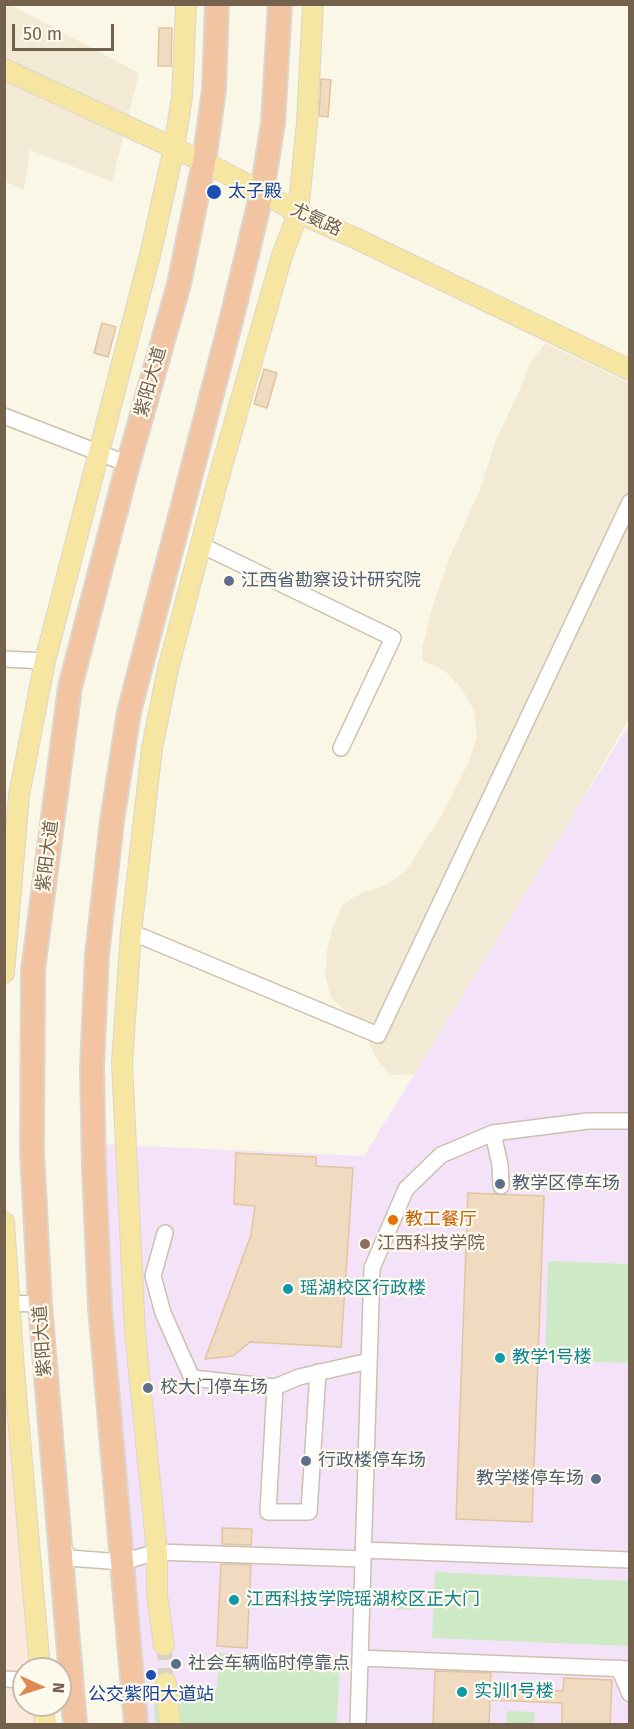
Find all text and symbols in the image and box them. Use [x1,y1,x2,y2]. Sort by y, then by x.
scale bar [15,12,117,50]
text: 50 m [23,23,62,45]
place label: 太子殿 [228,181,282,203]
marker: 太子殿 [205,183,223,201]
street label: 尤氨路 [287,199,345,241]
street label: 紫阳大道 [131,344,171,420]
place label: 江西省勘察设计研究院 [241,570,421,592]
marker: 江西省勘察设计研究院 [222,574,236,588]
street label: 紫阳大道 [33,819,63,893]
place label: 教学区停车场 [512,1173,620,1195]
marker: 教学区停车场 [493,1177,507,1191]
place label: 教工餐厅 [405,1209,477,1231]
marker: 教工餐厅 [386,1213,400,1227]
place label: 江西科技学院 [377,1233,485,1255]
marker: 江西科技学院 [358,1237,372,1251]
place label: 瑶湖校区行政楼 [300,1278,426,1300]
marker: 瑶湖校区行政楼 [281,1282,295,1296]
street label: 紫阳大道 [30,1304,56,1378]
place label: 教学1号楼 [512,1347,592,1369]
marker: 教学1号楼 [493,1351,507,1365]
place label: 校大门停车场 [160,1377,268,1399]
marker: 校大门停车场 [141,1381,155,1395]
place label: 行政楼停车场 [318,1450,426,1472]
marker: 行政楼停车场 [299,1454,313,1468]
place label: 教学楼停车场 [476,1468,584,1490]
marker: 教学楼停车场 [589,1472,603,1486]
place label: 江西科技学院瑶湖校区正大门 [246,1589,480,1611]
marker: 江西科技学院瑶湖校区正大门 [227,1593,241,1607]
place label: 社会车辆临时停靠点 [188,1653,350,1675]
north arrow [12,1657,72,1717]
marker: 社会车辆临时停靠点 [169,1657,183,1671]
marker: 公交紫阳大道站 [144,1668,158,1682]
place label: 实训1号楼 [474,1681,554,1703]
text: N [49,1682,68,1694]
place label: 公交紫阳大道站 [88,1684,214,1706]
marker: 实训1号楼 [455,1685,469,1699]

